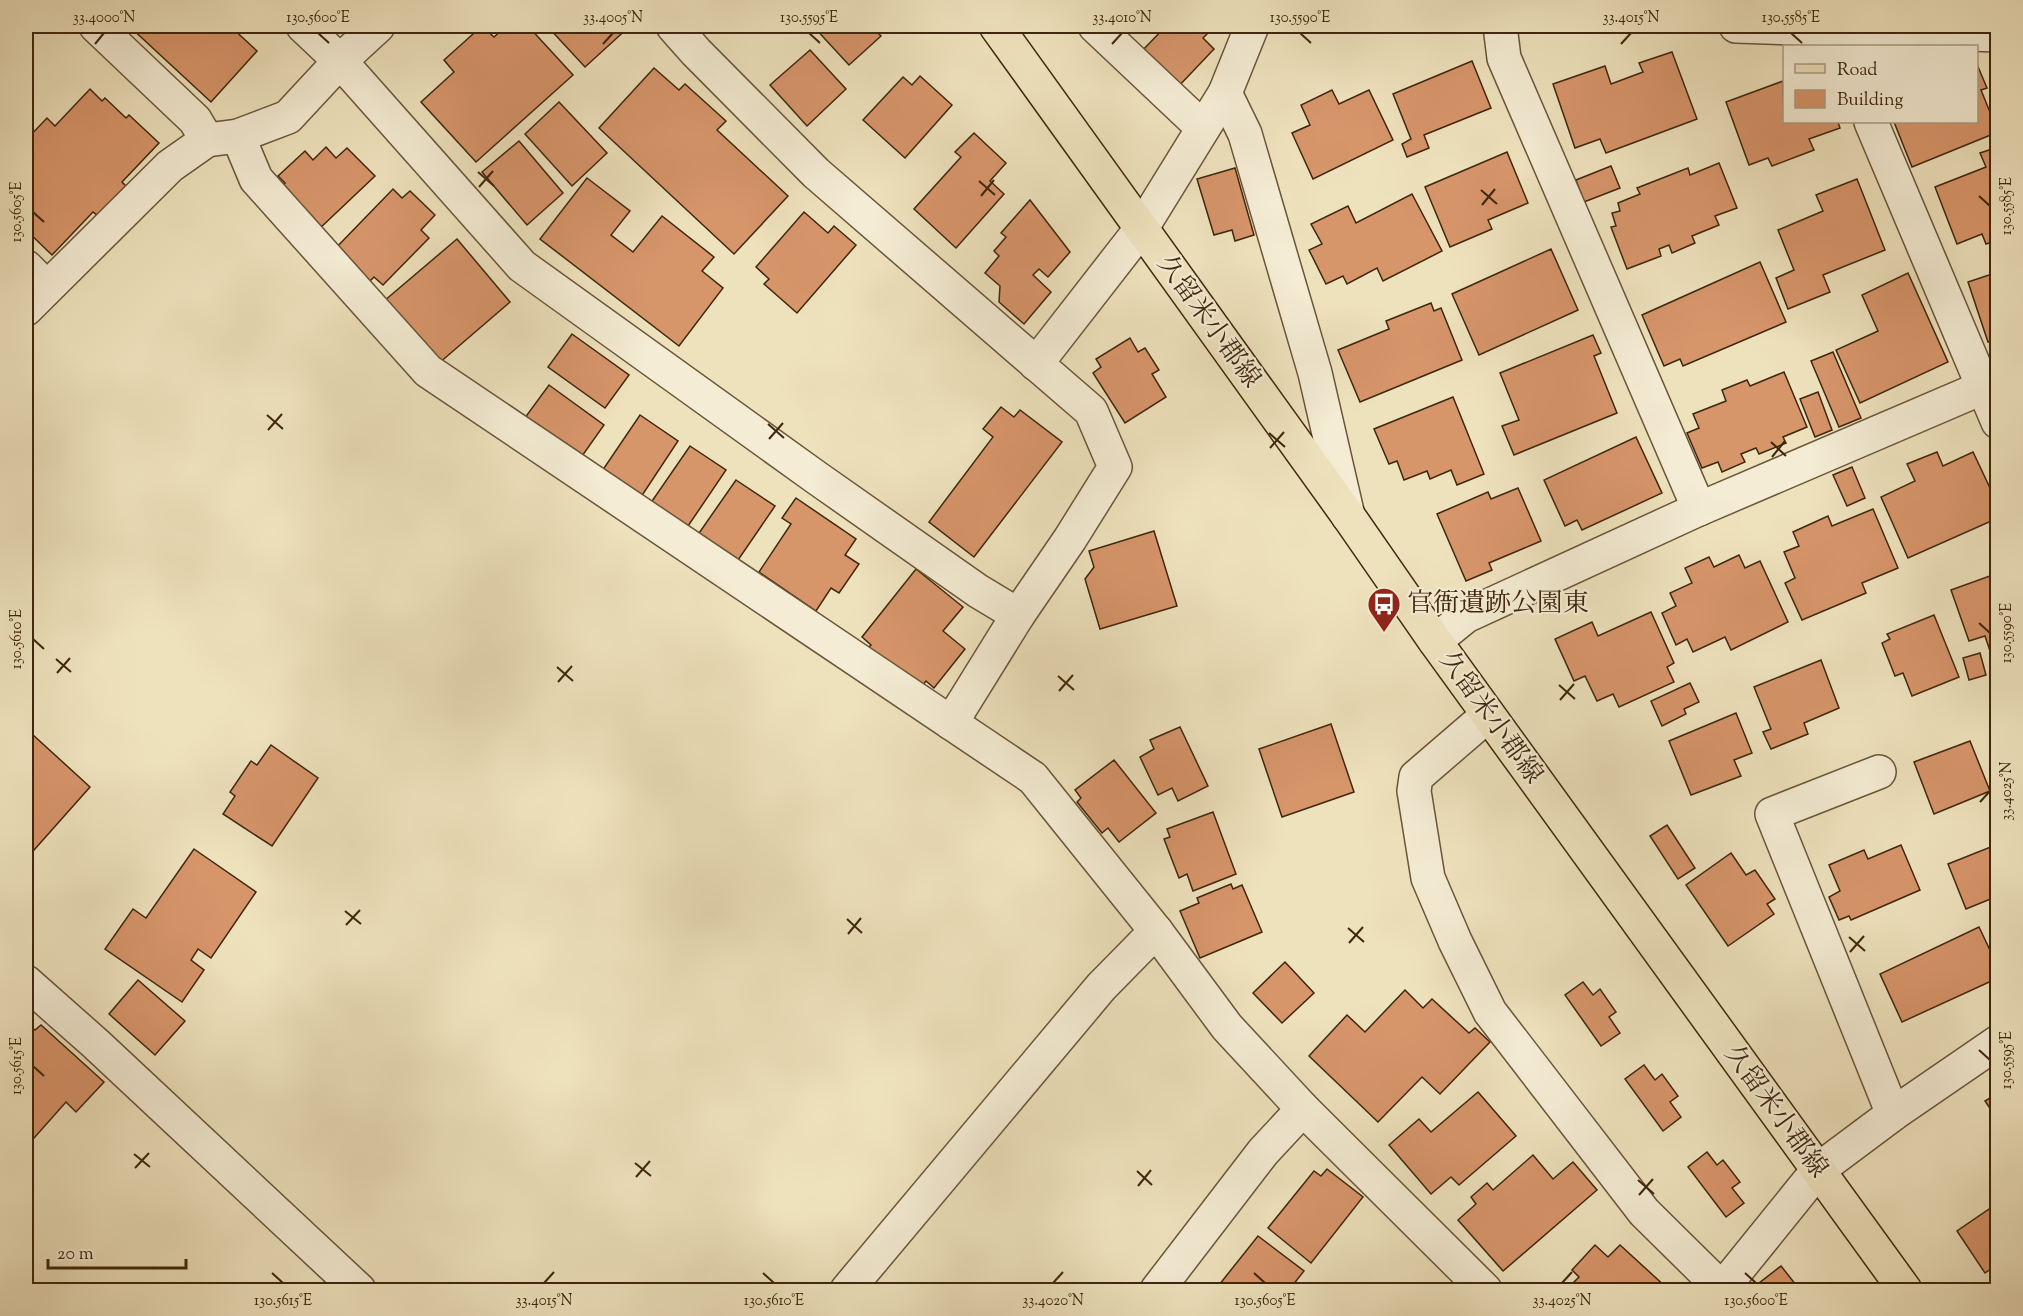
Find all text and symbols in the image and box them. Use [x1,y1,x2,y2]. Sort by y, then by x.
text: 33.4000°N [73,8,135,29]
text: 130.5600°E [286,8,350,29]
text: 33.4005°N [583,8,643,29]
text: 130.5595°E [780,8,838,29]
text: 33.4010°N [1092,8,1152,29]
text: 130.5590°E [1270,8,1330,29]
text: 33.4015°N [1602,8,1660,29]
text: 130.5585°E [1762,8,1820,29]
legend [1783,45,1978,123]
text: Road [1837,58,1877,84]
text: Building [1837,88,1903,114]
text: 130.5585°E [1997,177,2018,235]
text: 130.5605°E [7,182,28,242]
street label: 久留米小郡線 [1147,248,1269,396]
bus stop icon: 官衙遺跡公園東 [1366,586,1402,633]
place label: 官衙遺跡公園東 [1407,586,1589,623]
text: 130.5590°E [1997,603,2018,663]
text: 130.5610°E [7,609,28,669]
street label: 久留米小郡線 [1429,644,1551,792]
text: 33.4025°N [1997,761,2018,821]
text: 130.5595°E [1997,1031,2018,1089]
text: 130.5615°E [7,1037,28,1095]
street label: 久留米小郡線 [1714,1038,1836,1186]
scale bar [48,1232,186,1270]
text: 20 m [57,1242,94,1268]
text: 130.5615°E [254,1291,312,1312]
text: 33.4015°N [515,1291,573,1312]
text: 130.5610°E [744,1291,804,1312]
text: 33.4020°N [1022,1291,1084,1312]
text: 130.5605°E [1235,1291,1295,1312]
text: 33.4025°N [1532,1291,1592,1312]
text: 130.5600°E [1724,1291,1788,1312]

